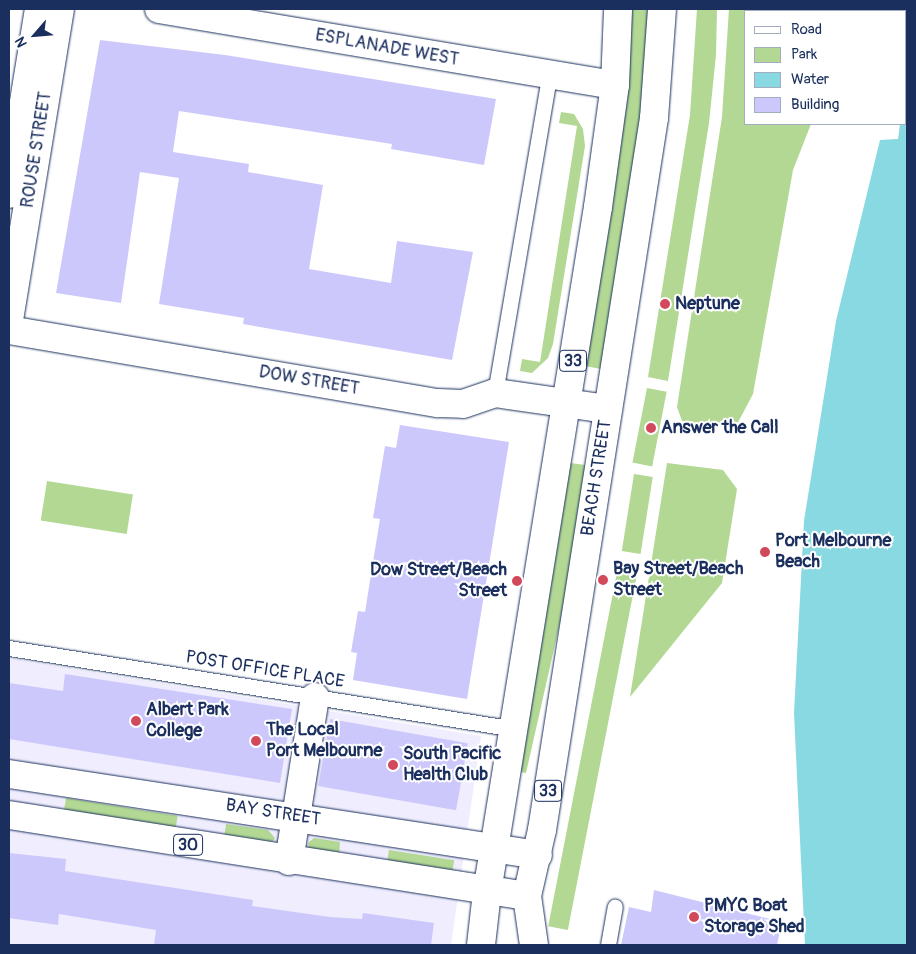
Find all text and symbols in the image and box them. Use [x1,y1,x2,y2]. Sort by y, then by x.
north arrow [10,10,60,60]
legend [744,10,906,125]
text: Road [791,20,822,39]
street label: ESPLANADE WEST [314,25,460,71]
text: N [11,34,31,50]
text: Park [791,45,817,64]
text: Water [791,70,829,89]
street label: ROUSE STREET [17,90,57,210]
text: Building [791,95,839,114]
place label: Neptune [675,293,740,315]
marker: Neptune [659,298,671,310]
road number: 33 [558,348,588,374]
street label: DOW STREET [257,362,361,400]
place label: Answer the Call [661,417,778,439]
street label: BEACH STREET [577,418,617,538]
marker: Answer the Call [645,422,657,434]
place label: Port Melbourne Beach [775,531,891,574]
marker: Port Melbourne Beach [759,546,771,558]
place label: Bay Street/Beach Street [613,559,743,602]
place label: Dow Street/Beach Street [370,560,507,602]
marker: Bay Street/Beach Street [597,574,609,586]
marker: Dow Street/Beach Street [511,575,523,587]
street label: POST OFFICE PLACE [184,647,346,693]
place label: Albert Park College [146,700,229,742]
marker: Albert Park College [130,715,142,727]
place label: The Local Port Melbourne [266,720,382,762]
marker: The Local Port Melbourne [250,735,262,747]
place label: South Pacific Health Club [403,744,501,786]
marker: South Pacific Health Club [387,759,399,771]
road number: 33 [533,778,563,804]
street label: BAY STREET [224,795,322,831]
road number: 30 [173,832,203,858]
place label: PMYC Boat Storage Shed [704,896,805,939]
marker: PMYC Boat Storage Shed [688,911,700,923]

